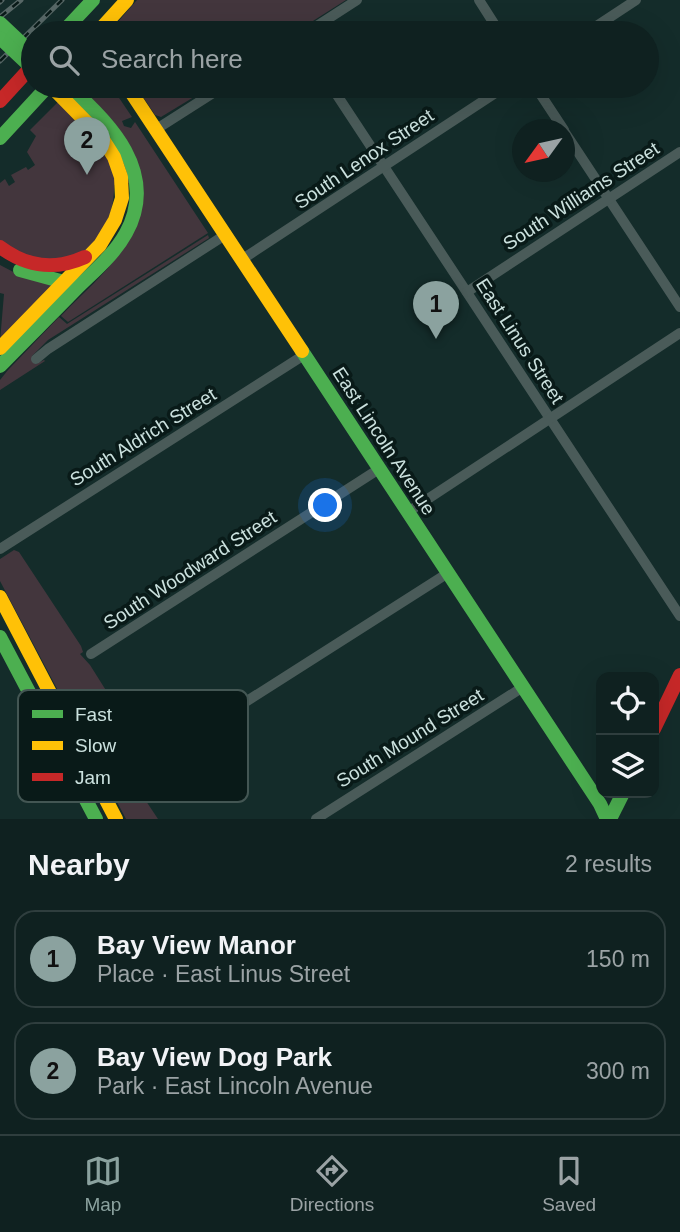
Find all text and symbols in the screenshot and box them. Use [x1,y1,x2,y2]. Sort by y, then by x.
search box [21,21,659,98]
icon: search [45,41,83,79]
text: Search here [101,44,243,74]
street label: South Lenox Street [291,104,438,213]
pin: 2 [64,117,110,175]
north arrow [512,119,575,182]
street label: South Williams Street [499,137,663,254]
street label: East Linus Street [472,275,569,408]
pin: 1 [413,281,459,339]
street label: East Lincoln Avenue [328,363,440,519]
street label: South Aldrich Street [66,383,220,490]
your location [308,488,342,522]
street label: South Woodward Street [100,506,281,634]
map controls [596,672,659,798]
button: locate [596,672,659,735]
street label: South Mound Street [333,684,488,792]
legend [18,690,248,802]
text: Fast [75,704,113,725]
text: Slow [75,735,116,756]
button: layers [596,735,659,798]
text: Jam [75,767,111,788]
text: Nearby [28,848,130,881]
text: 2 results [565,851,652,877]
text: Bay View Manor [97,930,296,960]
text: 1 [47,946,59,972]
text: 150 m [586,946,650,972]
text: Place · East Linus Street [97,961,350,987]
text: Bay View Dog Park [97,1042,332,1072]
text: 2 [47,1058,59,1084]
text: 300 m [586,1058,650,1084]
text: Park · East Lincoln Avenue [97,1073,373,1099]
tab: Map [84,1152,122,1216]
tab: Directions [290,1152,374,1216]
tab: Saved [542,1152,596,1216]

